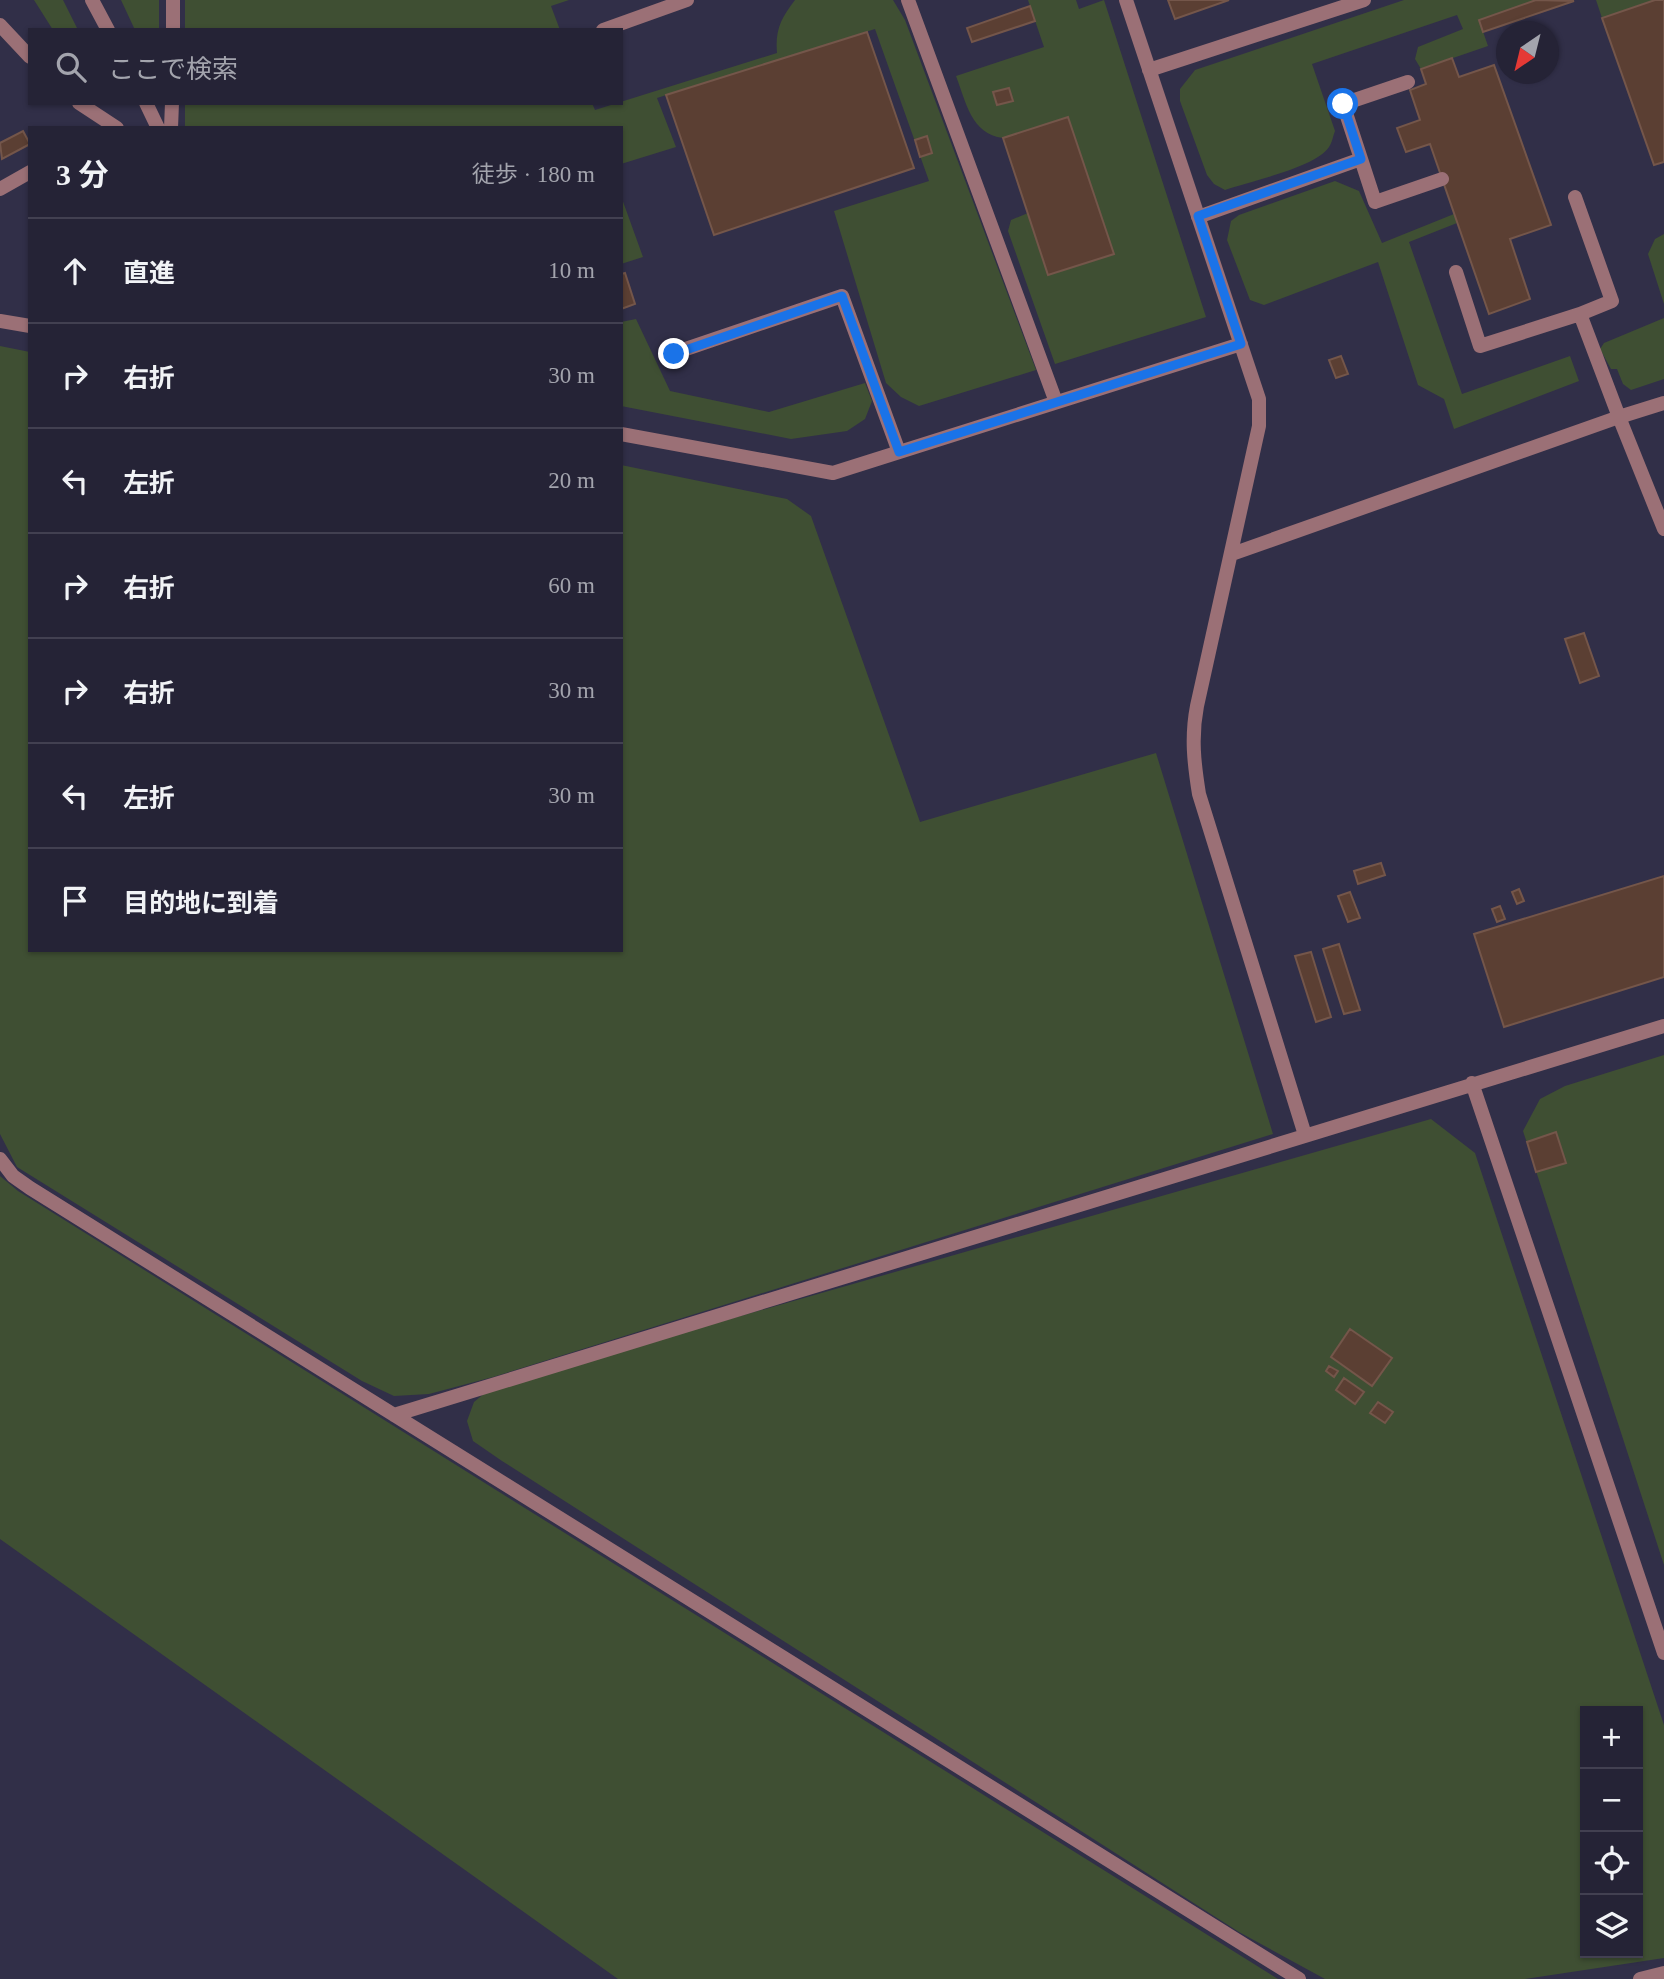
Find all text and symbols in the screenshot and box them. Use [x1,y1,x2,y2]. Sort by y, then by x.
north arrow [1496,21,1559,84]
search box [28,28,623,105]
icon: search [52,48,90,86]
text: ここで検索 [108,55,238,84]
route start [1327,88,1358,119]
text: 3 分 [56,158,109,191]
text: 徒歩 · 180 m [472,162,595,187]
icon: ahead [56,252,94,290]
text: 10 m [548,258,595,283]
text: 直進 [123,259,175,288]
route end [658,338,689,369]
icon: right [56,357,94,395]
text: 30 m [548,363,595,388]
text: 右折 [123,364,175,393]
icon: left [56,462,94,500]
text: 20 m [548,468,595,493]
text: 左折 [123,469,175,498]
icon: right [56,567,94,605]
text: 60 m [548,573,595,598]
text: 右折 [123,574,175,603]
icon: right [56,672,94,710]
text: 30 m [548,678,595,703]
text: 右折 [123,679,175,708]
icon: left [56,777,94,815]
text: 30 m [548,783,595,808]
text: 左折 [123,784,175,813]
icon: arrive [56,882,94,920]
text: 目的地に到着 [123,889,279,918]
map controls [1580,1706,1643,1958]
button: + [1580,1706,1643,1769]
button: − [1580,1769,1643,1832]
button: locate [1580,1832,1643,1895]
button: layers [1580,1895,1643,1958]

